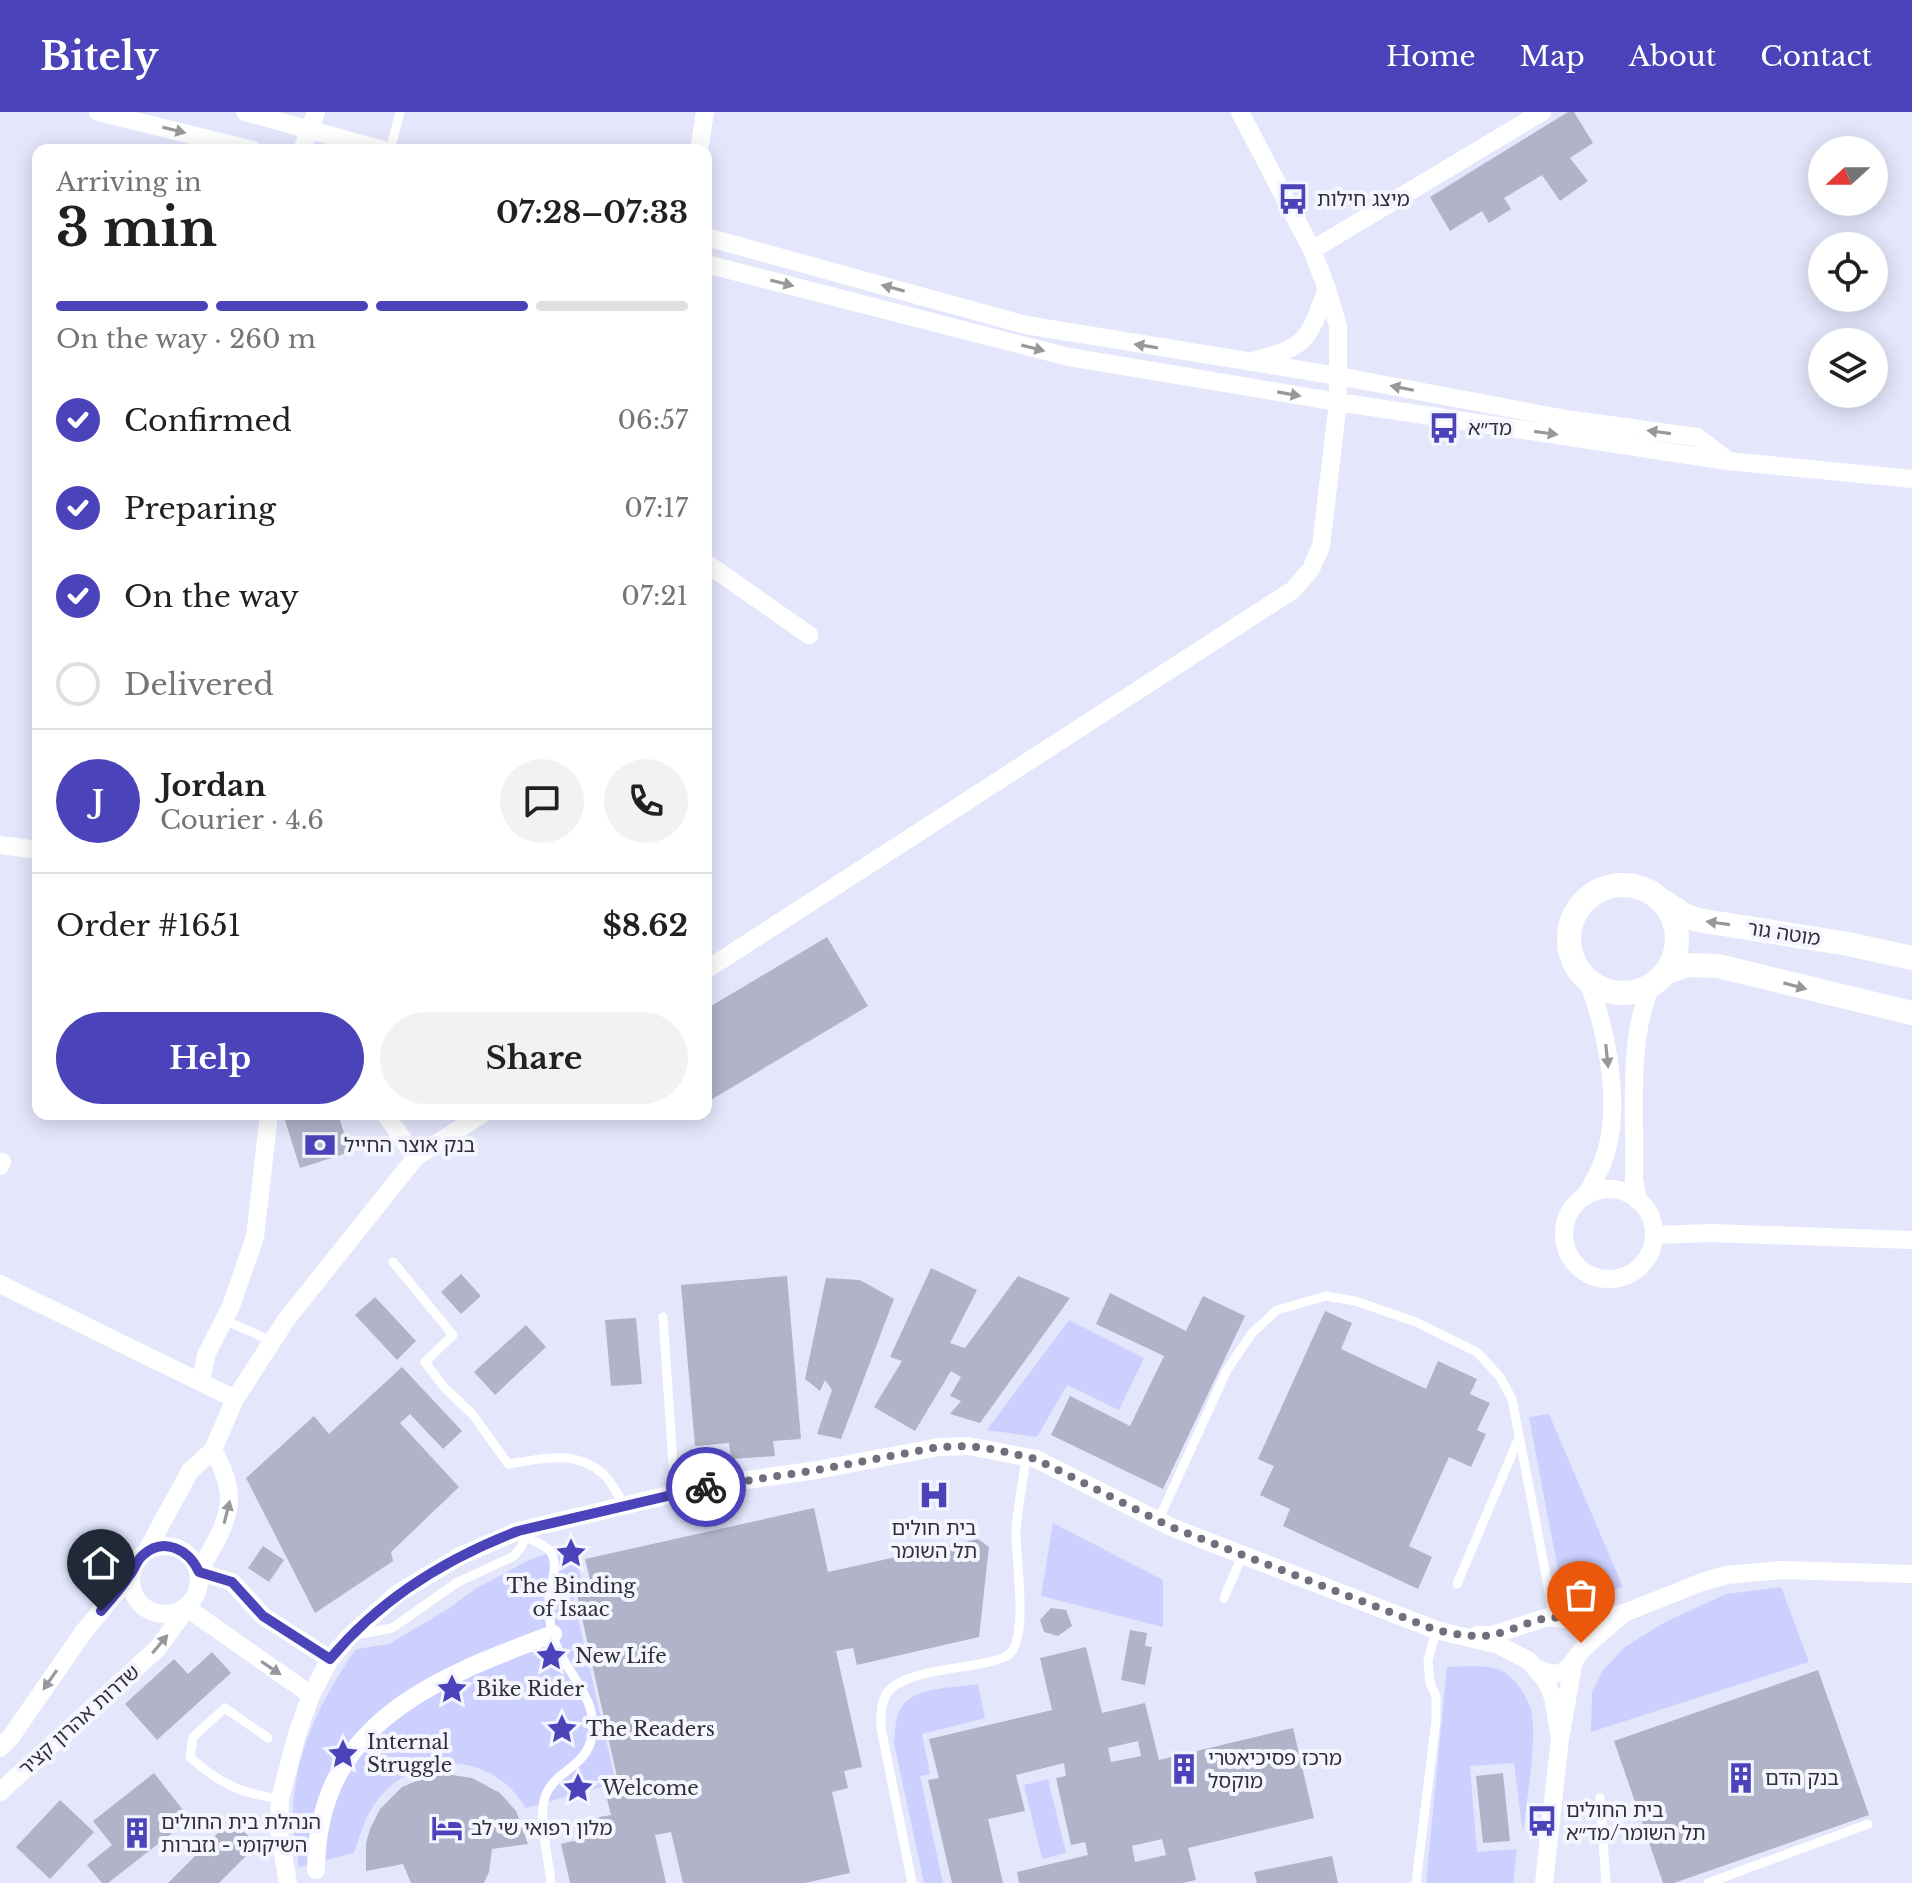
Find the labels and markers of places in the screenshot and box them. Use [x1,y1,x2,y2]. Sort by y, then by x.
bus stop icon: מיצג חילות [1276,182,1310,216]
place label: מיצג חילות [1317,187,1410,211]
bus stop icon: מד״א [1427,411,1461,445]
place label: מד״א [1468,416,1512,440]
bank icon: בנק אוצר החייל [303,1128,337,1162]
place label: בנק אוצר החייל [344,1133,475,1157]
hospital icon: בית חולים תל השומר [917,1478,951,1512]
place label: בית חולים תל השומר [891,1516,977,1563]
pin [67,1529,135,1611]
place icon: The Binding of Isaac [554,1536,588,1570]
pin [1547,1561,1615,1643]
place label: The Binding of Isaac [506,1574,637,1621]
place icon: New Life [534,1639,568,1673]
place label: New Life [575,1644,667,1668]
place icon: Bike Rider [435,1672,469,1706]
place label: Bike Rider [476,1677,584,1701]
place icon: The Readers [545,1712,579,1746]
place label: The Readers [586,1717,715,1741]
place label: Internal Struggle [367,1730,452,1777]
place icon: Internal Struggle [326,1737,360,1771]
place label: מרכז פסיכיאטרי מוקסל [1208,1746,1342,1793]
building icon: מרכז פסיכיאטרי מוקסל [1167,1752,1201,1786]
building icon: בנק הדם [1724,1761,1758,1795]
place label: בנק הדם [1765,1766,1839,1790]
place icon: Welcome [561,1771,595,1805]
place label: Welcome [601,1776,699,1800]
place label: בית החולים תל השומר/מד״א [1566,1798,1706,1845]
bus stop icon: בית החולים תל השומר/מד״א [1525,1804,1559,1838]
place label: הנהלת בית החולים השיקומי - גזברות [161,1810,321,1857]
hotel icon: מלון רפואי שי לב [430,1811,464,1845]
building icon: הנהלת בית החולים השיקומי - גזברות [120,1816,154,1850]
place label: מלון רפואי שי לב [471,1816,612,1840]

